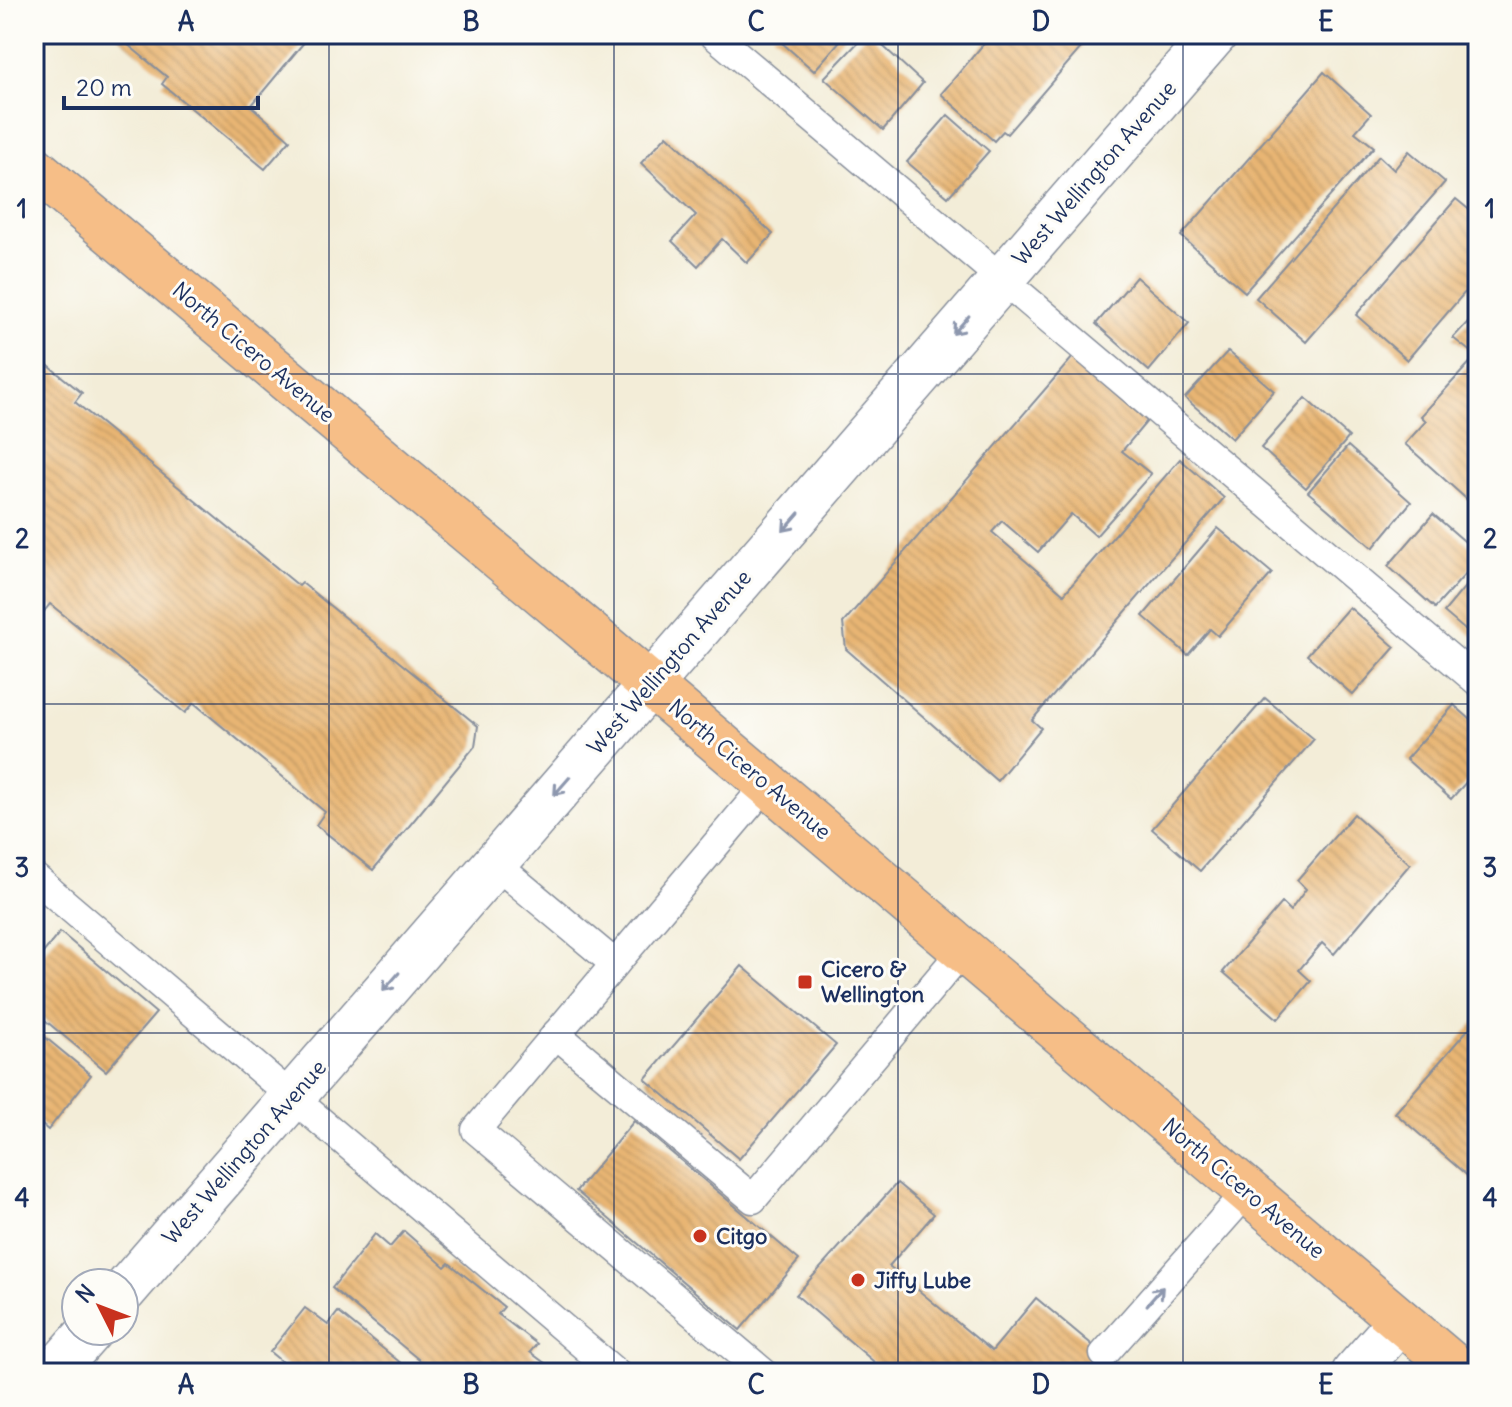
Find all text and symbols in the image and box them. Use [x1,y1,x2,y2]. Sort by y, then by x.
text: A [178,5,195,38]
text: B [462,5,480,38]
text: C [747,5,765,38]
text: D [1032,5,1050,38]
text: E [1318,5,1334,38]
scale bar [64,60,258,110]
text: 20 m [76,72,132,102]
street label: West Wellington Avenue [1006,75,1182,271]
text: 1 [17,192,27,225]
text: 1 [1485,192,1495,225]
street label: North Cicero Avenue [167,276,341,428]
one-way arrow [952,314,970,335]
one-way arrow [782,511,800,531]
text: 2 [15,522,29,555]
text: 2 [1483,522,1497,555]
street label: West Wellington Avenue [581,564,757,760]
street label: North Cicero Avenue [663,693,837,845]
one-way arrow [553,775,571,795]
text: 3 [15,851,29,884]
text: 3 [1483,851,1497,884]
place label: Cicero & Wellington [821,955,925,1008]
one-way arrow [383,971,401,991]
marker: Cicero & Wellington [796,973,814,991]
street label: West Wellington Avenue [156,1054,332,1250]
street label: North Cicero Avenue [1157,1112,1331,1264]
text: 4 [14,1181,30,1214]
text: 4 [1482,1181,1498,1214]
place label: Citgo [716,1222,767,1250]
marker: Citgo [691,1227,709,1245]
place label: Jiffy Lube [874,1266,971,1294]
north arrow [60,1267,140,1347]
marker: Jiffy Lube [849,1271,867,1289]
text: N [70,1279,101,1309]
one-way arrow [1146,1286,1164,1306]
text: A [178,1368,195,1401]
text: B [462,1368,480,1401]
text: C [747,1368,765,1401]
text: D [1032,1368,1050,1401]
text: E [1318,1368,1334,1401]

